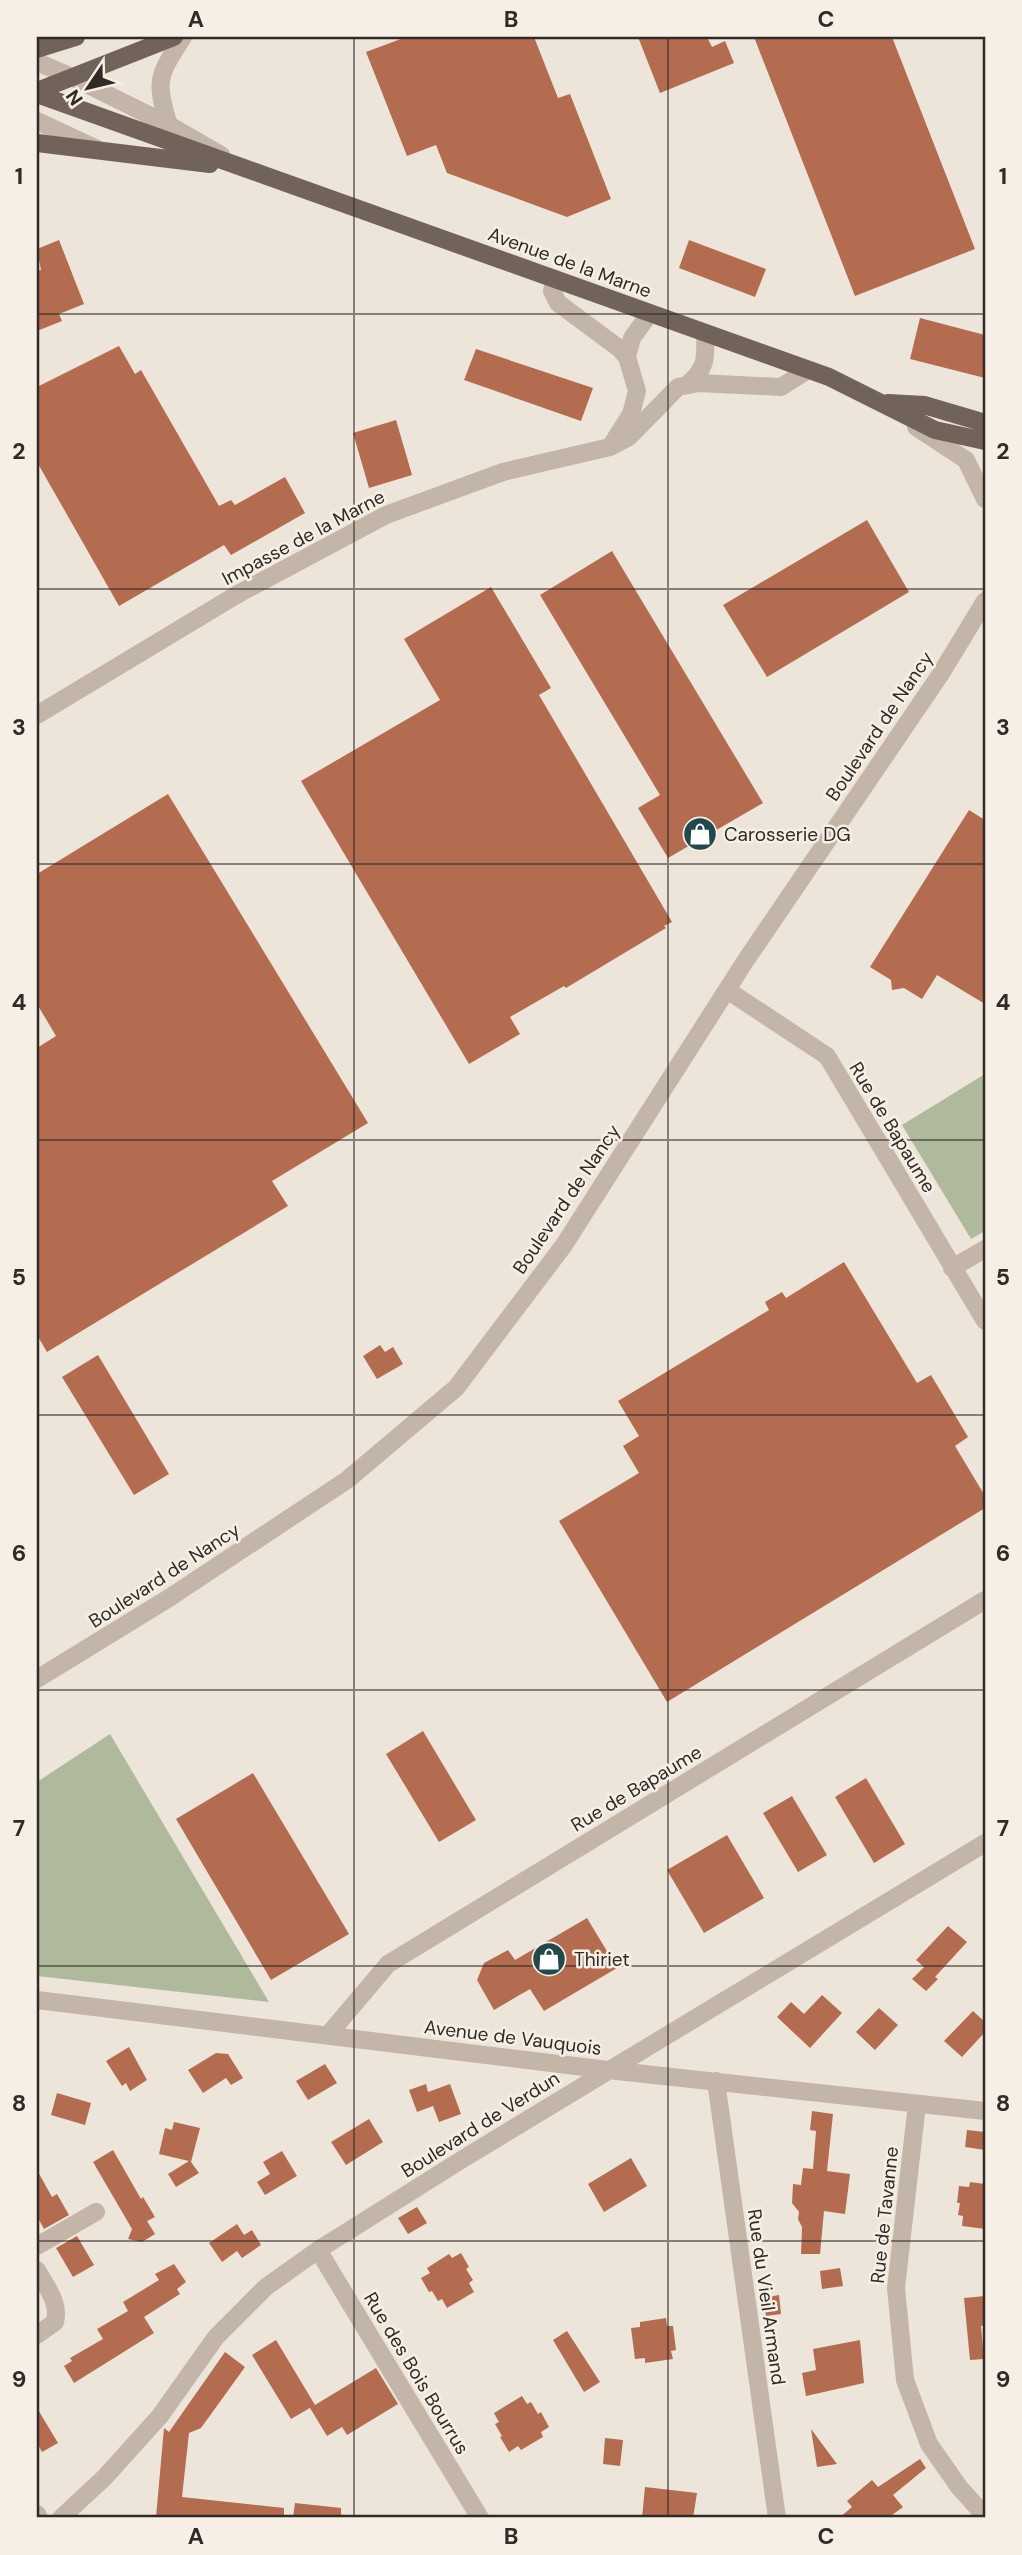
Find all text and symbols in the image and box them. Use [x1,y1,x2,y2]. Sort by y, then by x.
text: A [188,4,204,34]
text: B [504,4,518,34]
text: C [818,4,834,34]
north arrow [52,52,122,122]
text: N [60,85,89,110]
text: 1 [15,161,23,191]
text: 1 [999,161,1007,191]
street label: Avenue de la Marne [485,221,655,304]
text: 2 [12,436,26,466]
text: 2 [996,436,1010,466]
street label: Impasse de la Marne [217,484,389,591]
street label: Boulevard de Nancy [820,646,939,806]
text: 3 [12,712,26,742]
text: 3 [996,712,1010,742]
shop icon: Carosserie DG [681,815,719,853]
place label: Carosserie DG [724,822,851,847]
text: 4 [12,987,27,1017]
text: 4 [996,987,1011,1017]
street label: Rue de Bapaume [844,1057,942,1197]
street label: Boulevard de Nancy [507,1119,626,1279]
text: 5 [12,1262,26,1292]
text: 5 [996,1262,1010,1292]
street label: Boulevard de Nancy [84,1517,245,1634]
text: 6 [12,1538,26,1568]
text: 6 [996,1538,1010,1568]
street label: Rue de Bapaume [566,1739,706,1837]
text: 7 [13,1813,25,1843]
text: 7 [997,1813,1009,1843]
shop icon: Thiriet [530,1940,568,1978]
place label: Thiriet [574,1947,630,1972]
street label: Avenue de Vauquois [423,2014,603,2061]
street label: Boulevard de Verdun [396,2066,564,2183]
text: 8 [12,2088,26,2118]
text: 8 [996,2088,1010,2118]
street label: Rue de Tavanne [865,2145,904,2285]
street label: Rue du Vieil Armand [742,2207,791,2387]
street label: Rue des Bois Bourrus [358,2287,475,2459]
text: 9 [12,2364,26,2394]
text: 9 [996,2364,1010,2394]
text: A [188,2521,204,2551]
text: B [504,2521,518,2551]
text: C [818,2521,834,2551]

